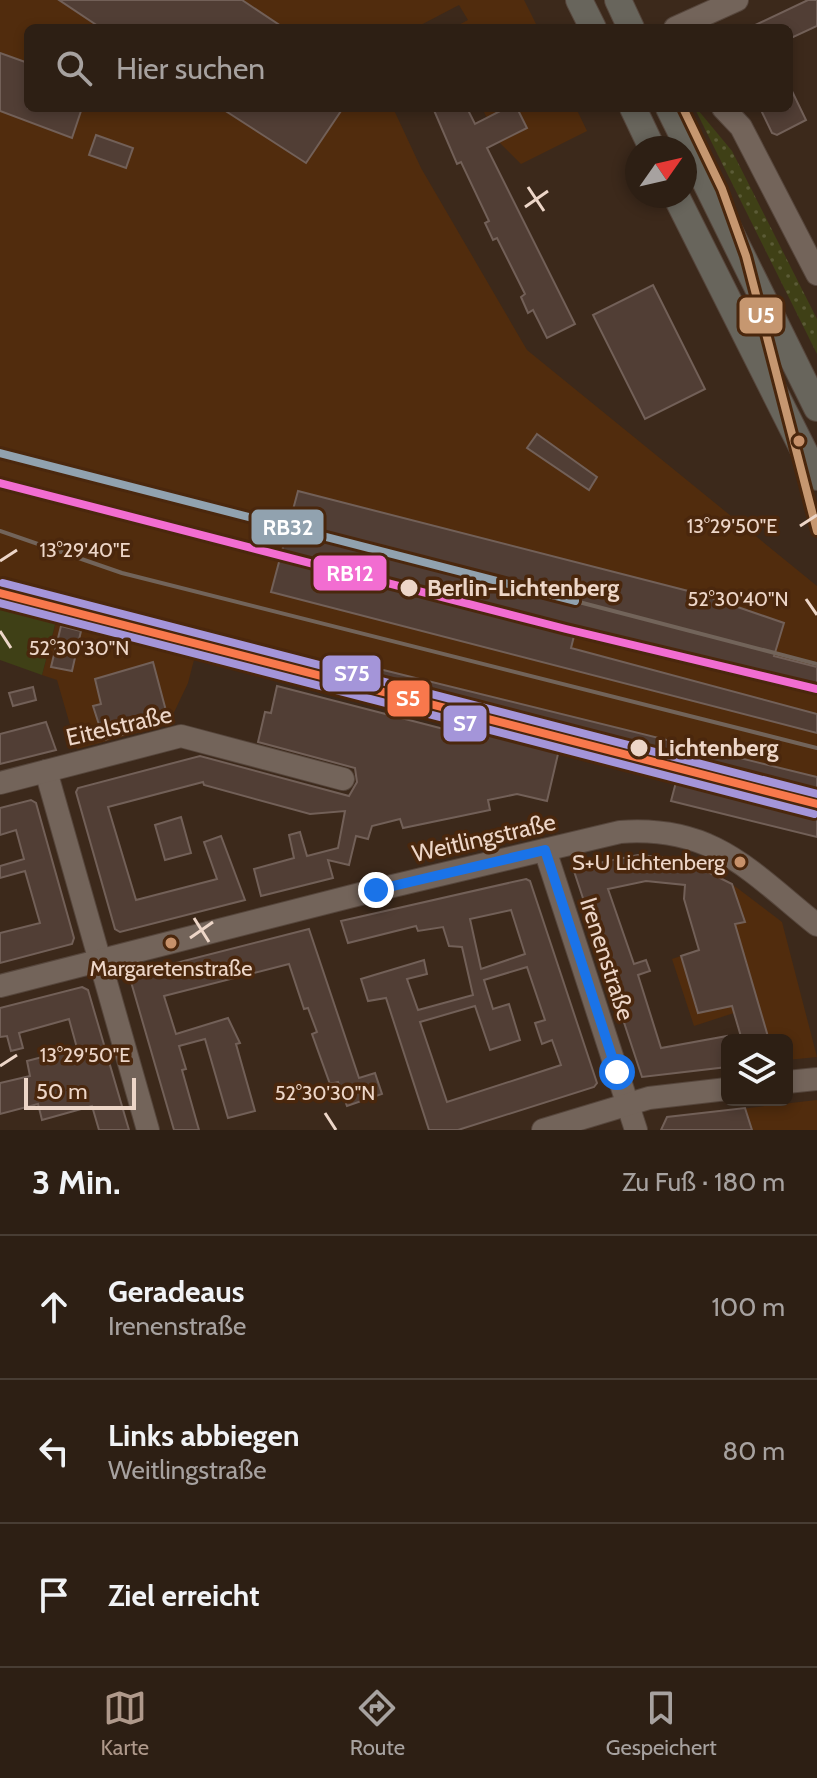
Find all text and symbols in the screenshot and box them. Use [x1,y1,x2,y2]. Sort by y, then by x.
search box [24,24,793,112]
icon: search [52,46,96,90]
text: Hier suchen [116,50,265,87]
north arrow [625,136,697,208]
line badge: U5 [738,296,784,335]
text: U5 [747,302,775,329]
unlabelled marker [791,433,807,449]
line badge: RB32 [250,508,325,546]
text: RB32 [262,514,314,541]
text: 13°29'50"E [687,514,777,538]
text: 13°29'40"E [39,538,131,562]
line badge: RB12 [312,554,388,592]
text: RB12 [326,560,374,587]
place label: Berlin-Lichtenberg [427,573,619,602]
marker: Berlin-Lichtenberg [398,577,420,599]
text: 52°30'40"N [688,587,789,611]
text: 52°30'30"N [29,636,129,660]
line badge: S75 [321,654,382,693]
text: S75 [334,660,370,687]
line badge: S5 [386,679,431,718]
text: S5 [396,685,420,712]
street label: Eitelstraße [63,699,175,752]
line badge: S7 [442,704,488,743]
text: S7 [453,710,478,737]
place label: Lichtenberg [657,733,779,762]
marker: Lichtenberg [628,737,650,759]
street label: Weitlingstraße [409,807,558,868]
place label: S+U Lichtenberg [572,849,726,876]
marker: S+U Lichtenberg [732,854,748,870]
route end [358,872,394,908]
street label: Irenenstraße [574,894,641,1024]
marker: Margaretenstraße [163,935,179,951]
place label: Margaretenstraße [89,955,253,982]
map controls [721,1034,793,1106]
button: layers [721,1034,793,1106]
text: 13°29'50"E [40,1043,130,1067]
route start [599,1054,635,1090]
scale bar [24,1074,136,1110]
text: 50 m [36,1078,88,1105]
text: 52°30'30"N [275,1081,375,1105]
text: 3 Min. [32,1161,120,1203]
text: Zu Fuß · 180 m [622,1166,785,1198]
text: Geradeaus [108,1273,245,1310]
icon: ahead [32,1285,76,1329]
text: 100 m [712,1291,785,1323]
text: Irenenstraße [108,1310,246,1342]
text: Links abbiegen [108,1417,300,1454]
icon: left [32,1429,76,1473]
text: 80 m [722,1435,785,1467]
text: Weitlingstraße [108,1454,267,1486]
icon: arrive [32,1573,76,1617]
text: Ziel erreicht [108,1577,259,1614]
tab: Karte [100,1686,149,1761]
tab: Route [350,1686,405,1761]
tab: Gespeichert [606,1686,717,1761]

